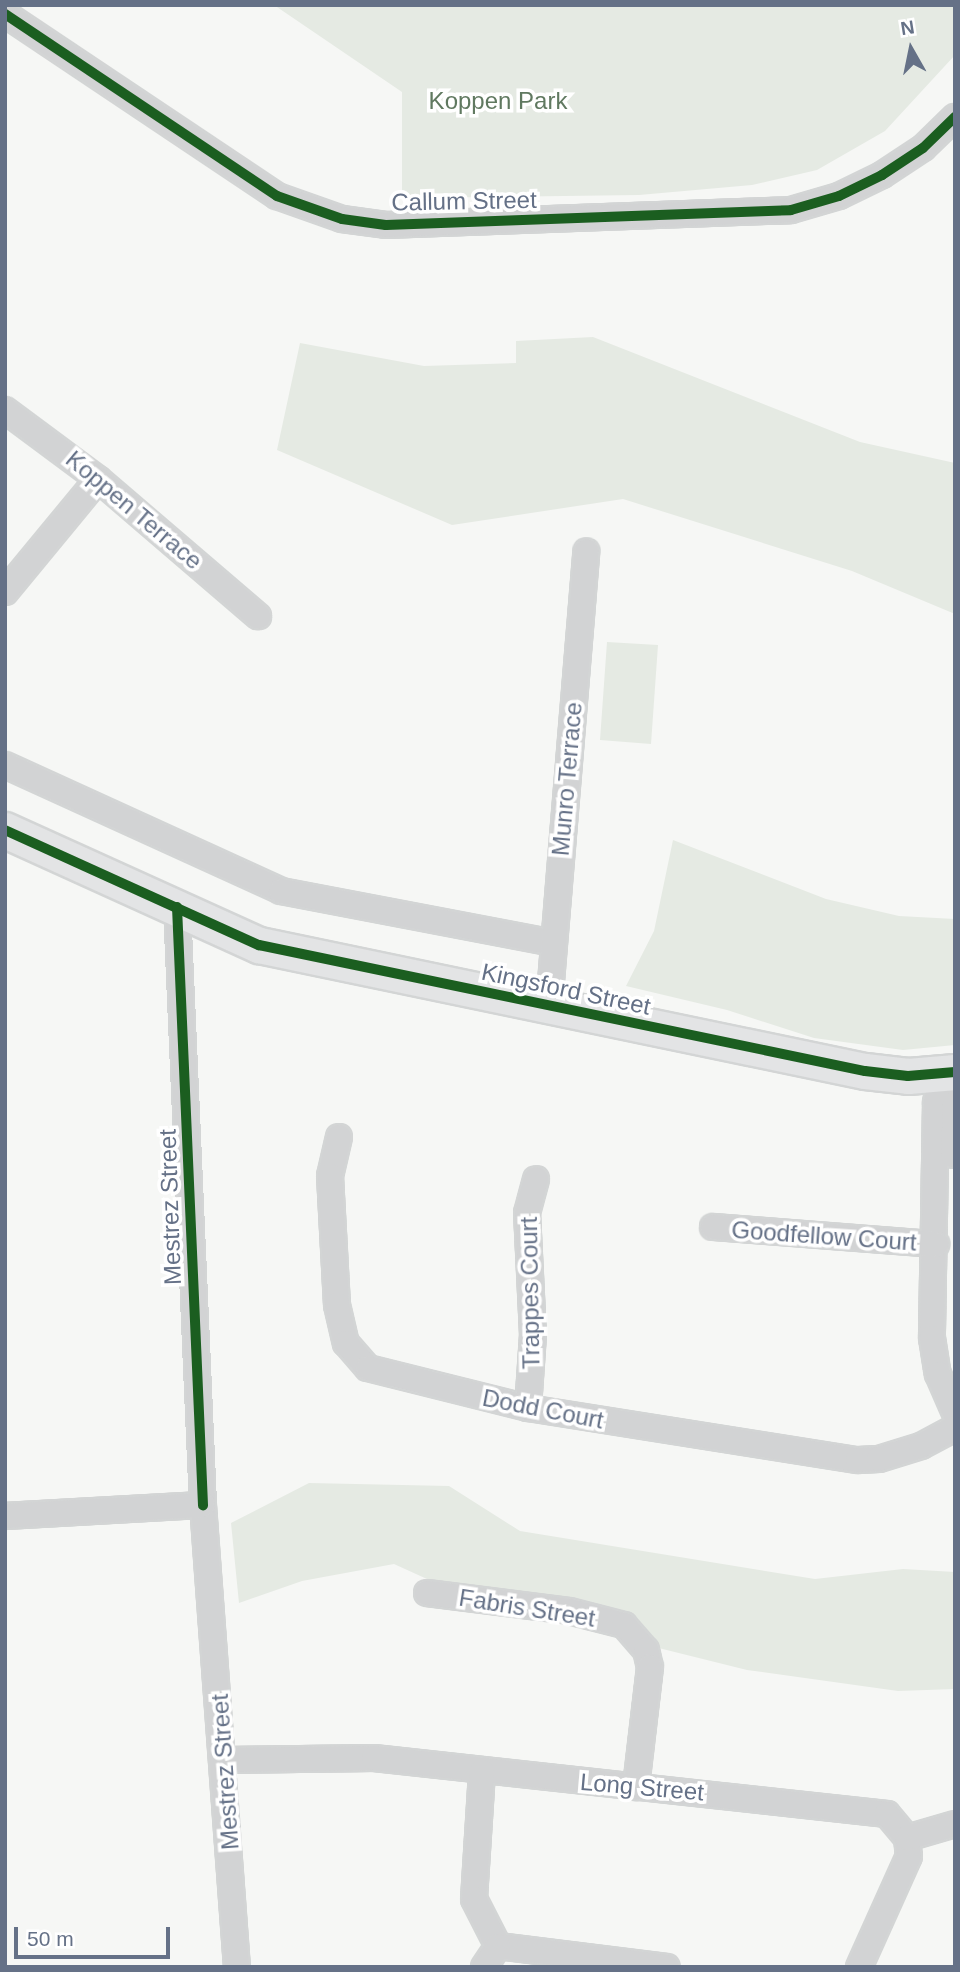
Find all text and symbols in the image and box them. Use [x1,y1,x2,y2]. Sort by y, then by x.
north arrow [876,14,946,84]
text: N [899,16,916,39]
park label: Koppen Park [429,87,567,115]
street label: Callum Street [391,185,537,217]
street label: Koppen Terrace [60,445,208,575]
street label: Munro Terrace [546,701,588,857]
street label: Kingsford Street [479,957,653,1021]
street label: Mestrez Street [153,1129,187,1285]
street label: Goodfellow Court [731,1215,917,1257]
street label: Trappes Court [514,1217,546,1369]
street label: Dodd Court [480,1383,606,1435]
street label: Fabris Street [457,1583,597,1633]
street label: Mestrez Street [205,1693,245,1851]
street label: Long Street [579,1767,705,1807]
scale bar [18,1912,173,1956]
text: 50 m [27,1927,74,1950]

